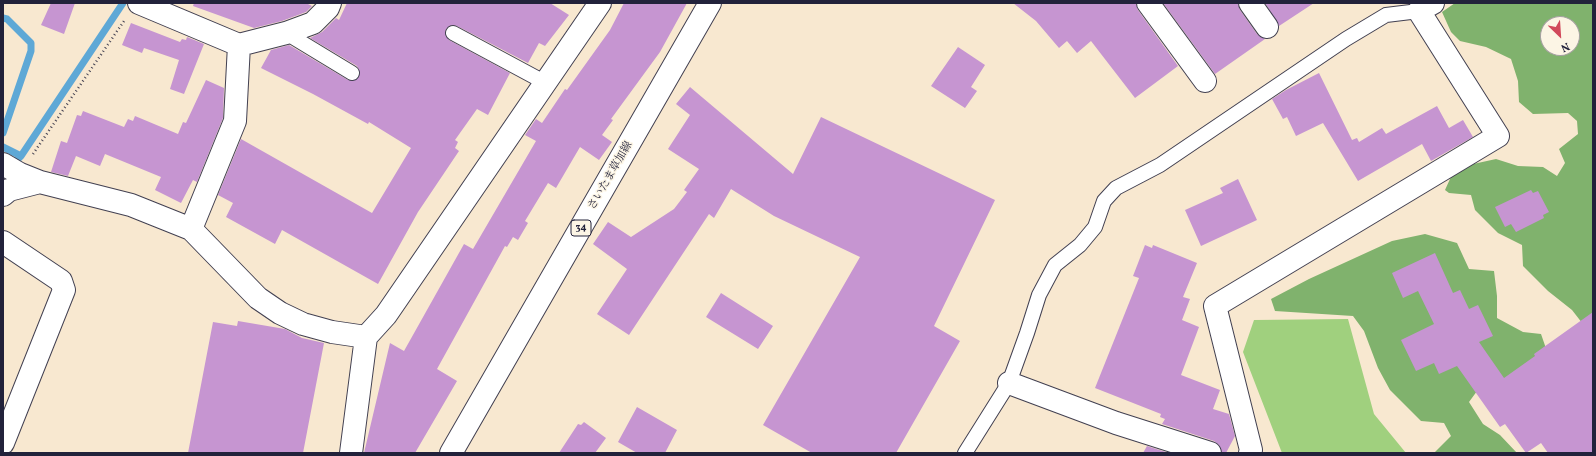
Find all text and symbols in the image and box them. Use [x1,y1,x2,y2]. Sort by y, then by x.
north arrow [1540,16,1580,56]
text: N [1558,38,1572,55]
street label: さいたま草加線 [586,139,636,213]
road number: 34 [571,220,591,236]

